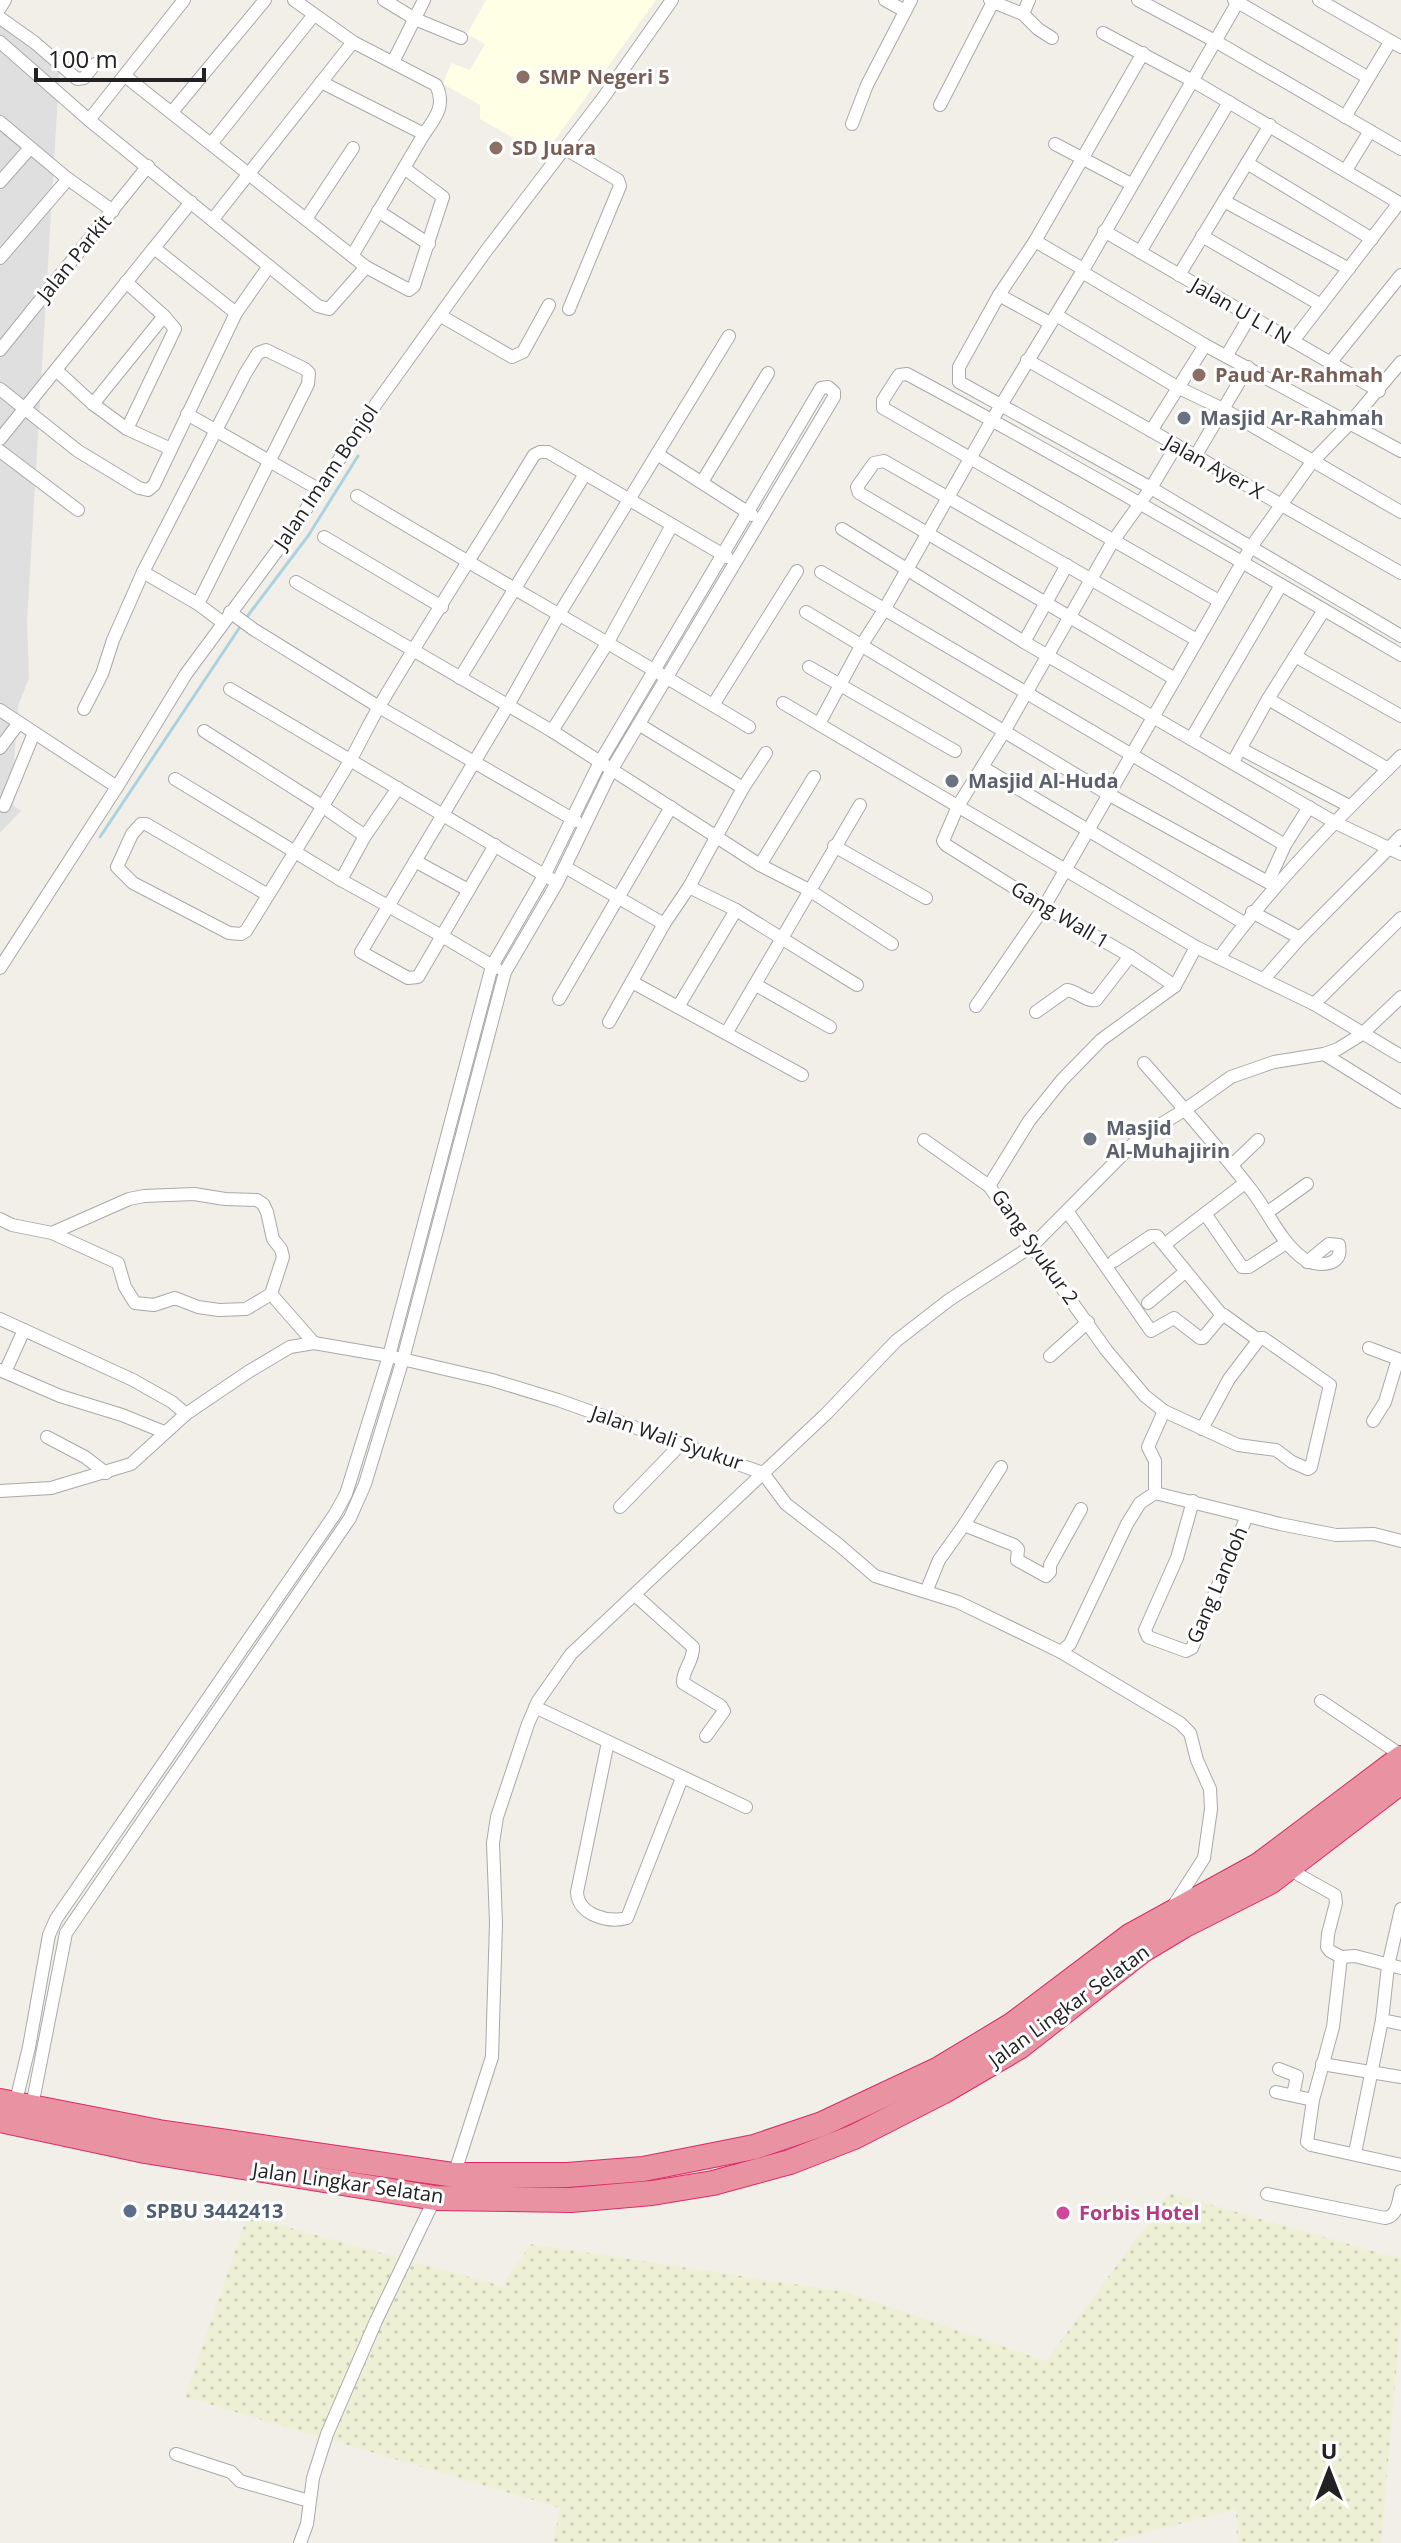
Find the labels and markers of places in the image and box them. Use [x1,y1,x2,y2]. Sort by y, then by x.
place label: SMP Negeri 5 [539,63,670,90]
marker: SMP Negeri 5 [514,68,532,86]
place label: SD Juara [512,134,596,161]
marker: SD Juara [487,139,505,157]
place label: Paud Ar-Rahmah [1215,361,1383,388]
marker: Paud Ar-Rahmah [1190,366,1208,384]
place label: Masjid Ar-Rahmah [1200,404,1384,431]
marker: Masjid Ar-Rahmah [1175,409,1193,427]
place label: Masjid Al-Huda [968,767,1118,794]
marker: Masjid Al-Huda [943,772,961,790]
place label: Masjid Al-Muhajirin [1106,1114,1230,1164]
marker: Masjid Al-Muhajirin [1081,1130,1099,1148]
place label: SPBU 3442413 [146,2197,283,2224]
place label: Forbis Hotel [1079,2199,1200,2226]
marker: SPBU 3442413 [121,2202,139,2220]
marker: Forbis Hotel [1054,2204,1072,2222]

